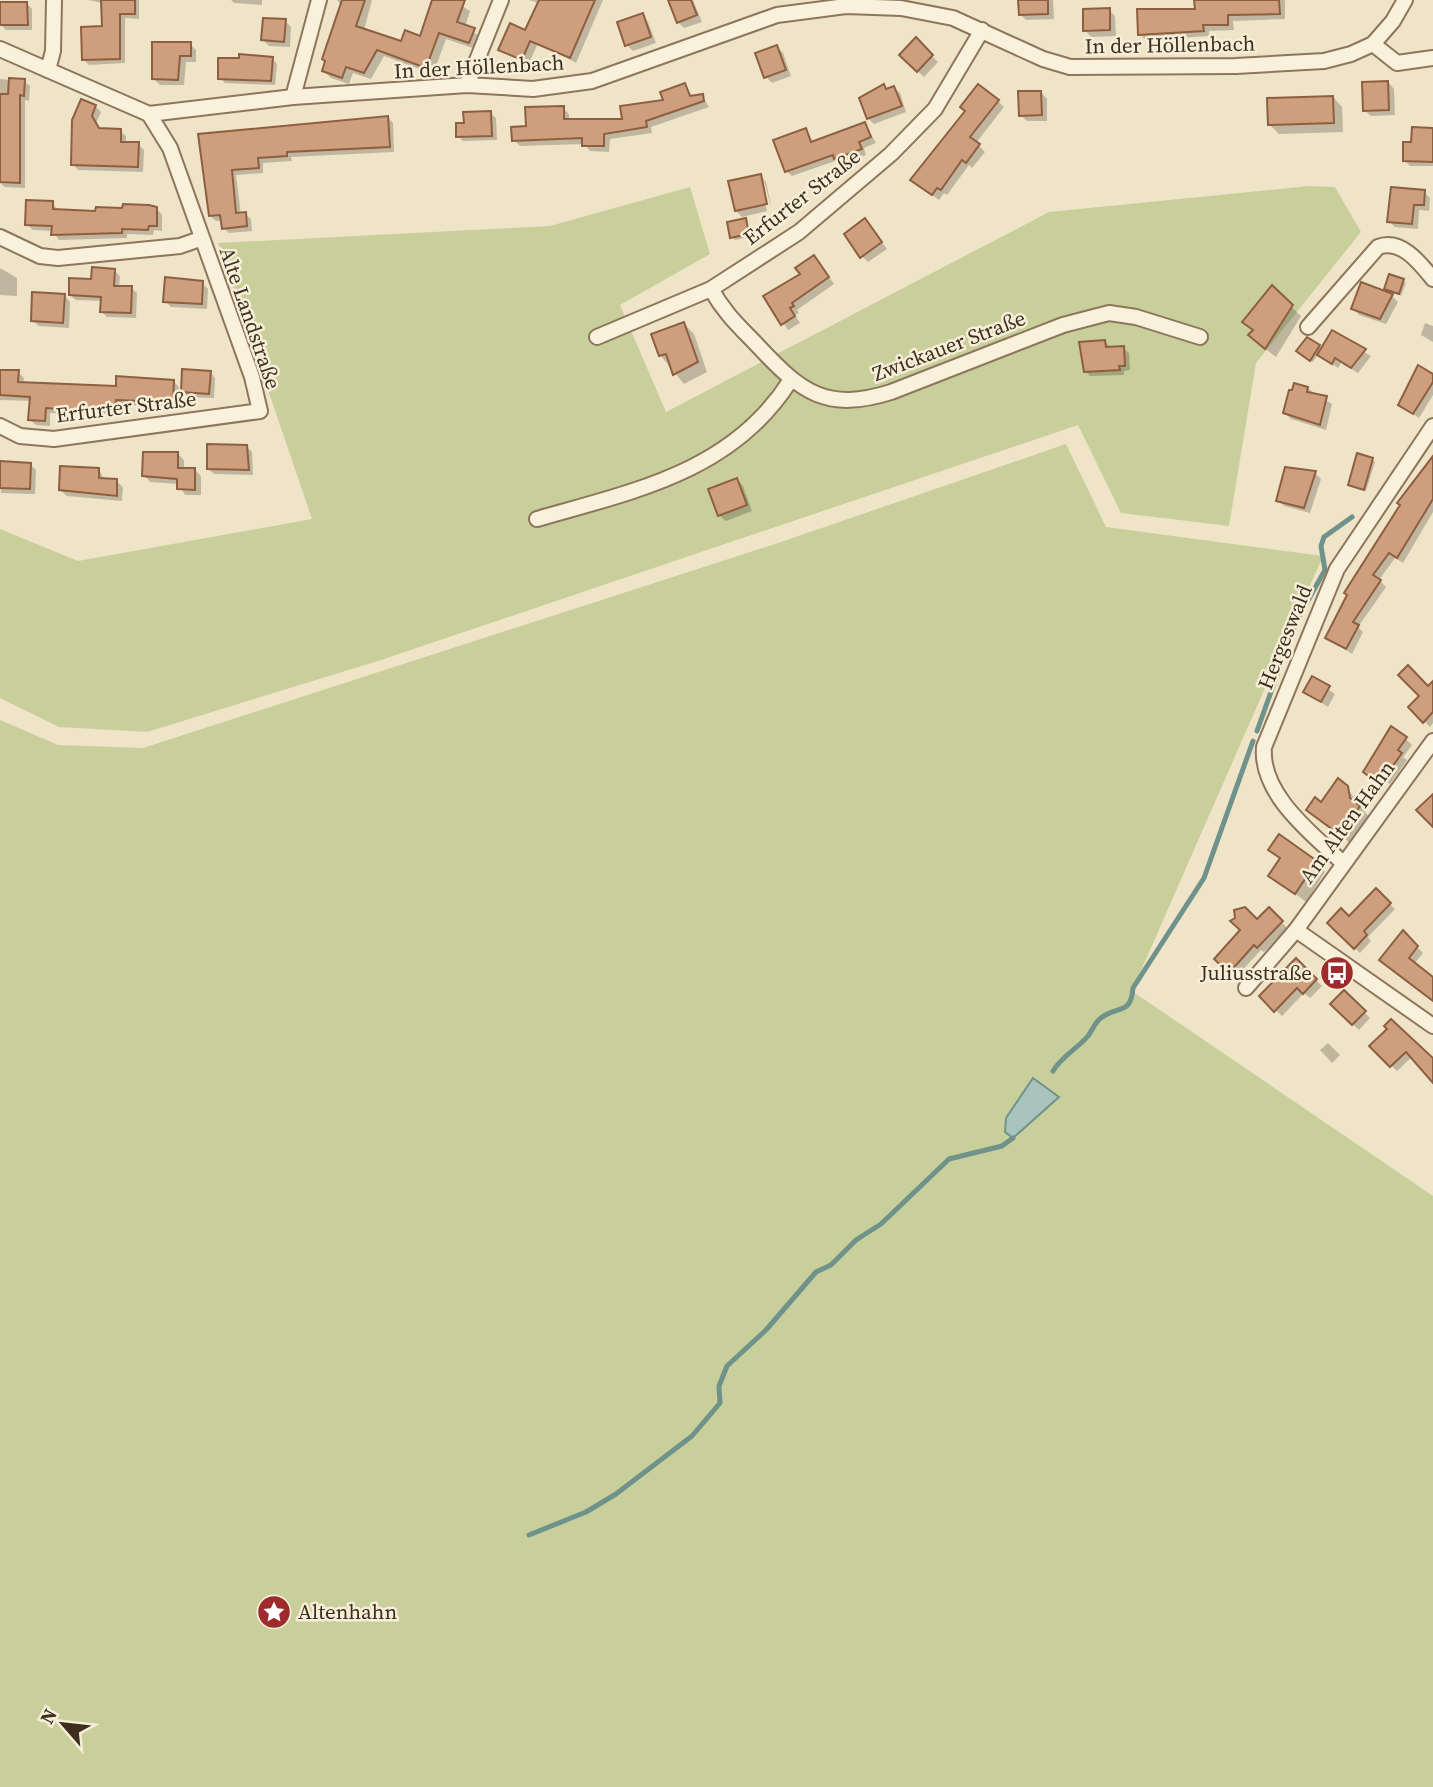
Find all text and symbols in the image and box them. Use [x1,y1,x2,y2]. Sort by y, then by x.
street label: In der Höllenbach [1084,29,1256,60]
street label: In der Höllenbach [393,48,565,85]
street label: Erfurter Straße [737,142,866,252]
street label: Alte Landstraße [213,243,288,393]
street label: Zwickauer Straße [868,303,1030,388]
street label: Erfurter Straße [54,383,198,430]
street label: Hergeswald [1250,580,1319,694]
street label: Am Alten Hahn [1292,754,1401,889]
bus stop icon: Juliusstraße [1318,954,1356,992]
place label: Juliusstraße [1199,958,1312,987]
place icon: Altenhahn [255,1593,293,1631]
place label: Altenhahn [298,1597,397,1626]
north arrow [28,1689,98,1759]
text: N [33,1704,63,1728]

